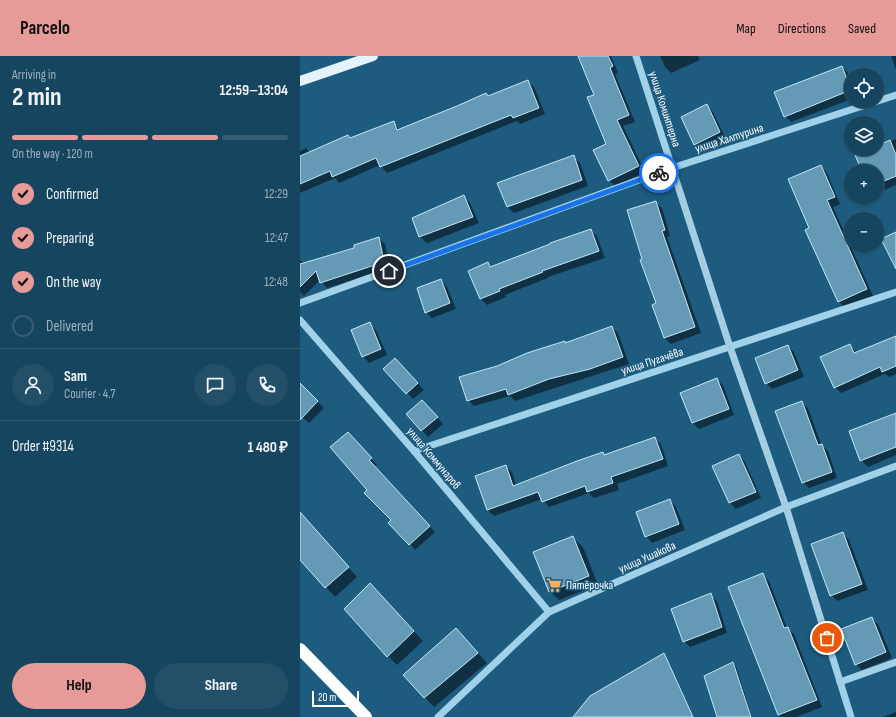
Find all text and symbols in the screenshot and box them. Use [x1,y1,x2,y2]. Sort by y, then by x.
text: Parcelo [20,17,70,40]
text: Map [736,20,756,37]
text: Directions [778,20,826,37]
text: Saved [848,20,876,37]
text: Arriving in [12,67,56,83]
map controls [844,68,884,252]
button: locate [844,68,884,108]
street label: улица Коминтерна [645,69,684,149]
text: 12:59–13:04 [220,81,288,100]
text: 2 min [12,82,62,113]
button: layers [844,116,884,156]
street label: улица Халтурина [693,120,766,157]
text: On the way · 120 m [12,146,93,162]
courier [639,153,679,193]
icon: bike [648,162,670,184]
button: + [844,164,884,204]
icon: check [12,183,34,205]
text: Confirmed [46,185,99,204]
text: 12:29 [264,186,288,202]
button: − [844,212,884,252]
icon: check [12,227,34,249]
text: Preparing [46,229,94,248]
text: 12:47 [265,230,288,246]
pin [372,254,406,288]
icon: home [378,260,400,282]
icon: check [12,271,34,293]
text: On the way [46,273,101,292]
text: 12:48 [264,274,288,290]
text: Delivered [46,317,93,336]
street label: улица Пугачёва [619,344,685,379]
button: person [12,364,54,406]
button: chat [194,364,236,406]
button: phone [246,364,288,406]
text: Sam [64,367,87,386]
text: Courier · 4.7 [64,386,116,402]
street label: улица Коммунаров [403,424,464,492]
text: Order #9314 [12,437,74,456]
text: 1 480 ₽ [247,438,288,457]
street label: улица Ушакова [616,538,679,577]
supermarket icon: Пятёрочка [545,576,563,594]
place label: Пятёрочка [566,578,614,593]
pin [810,621,844,655]
icon: bag [816,627,838,649]
button: Help [12,663,146,709]
button: Share [154,663,288,709]
scale bar [312,689,359,708]
text: 20 m [318,691,336,704]

